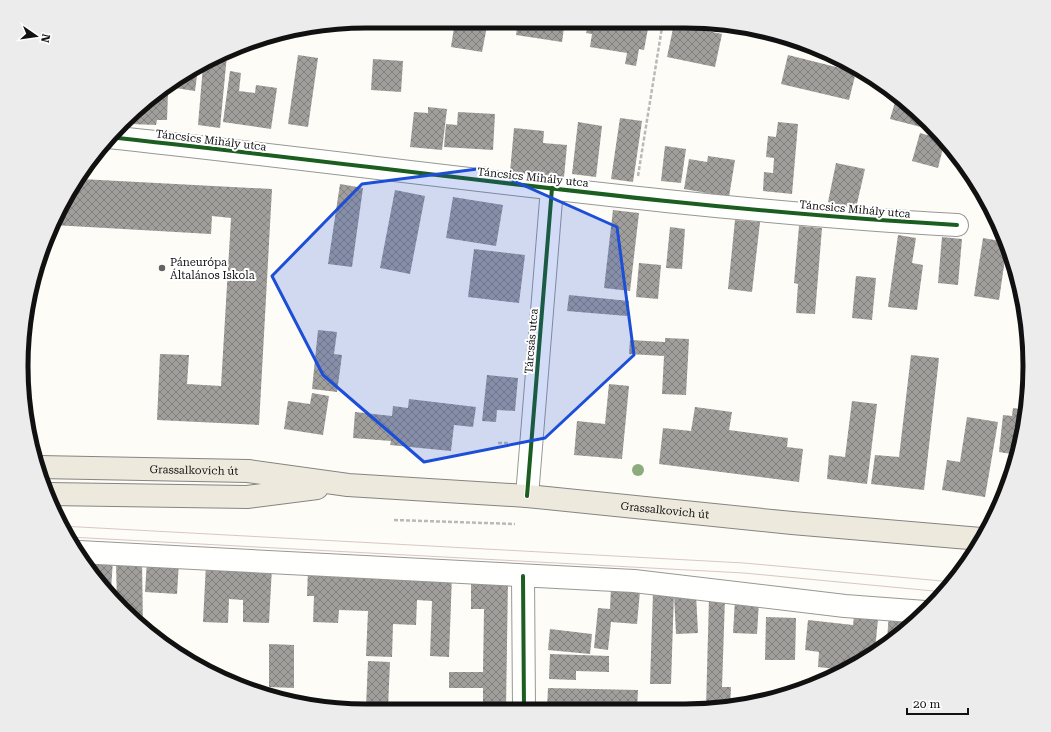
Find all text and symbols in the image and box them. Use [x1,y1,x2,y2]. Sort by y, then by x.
north arrow [16,16,56,56]
text: N [38,33,53,44]
street label: Táncsics Mihály utca [155,127,267,154]
street label: Táncsics Mihály utca [477,165,589,190]
street label: Táncsics Mihály utca [799,198,911,221]
place label: Páneurópa Általános Iskola [170,256,255,282]
marker: Páneurópa Általános Iskola [157,263,167,273]
street label: Tárcsás utca [522,308,541,374]
street label: Grassalkovich út [149,463,239,478]
street label: Grassalkovich út [620,500,710,522]
scale bar [907,690,968,716]
text: 20 m [913,697,940,711]

